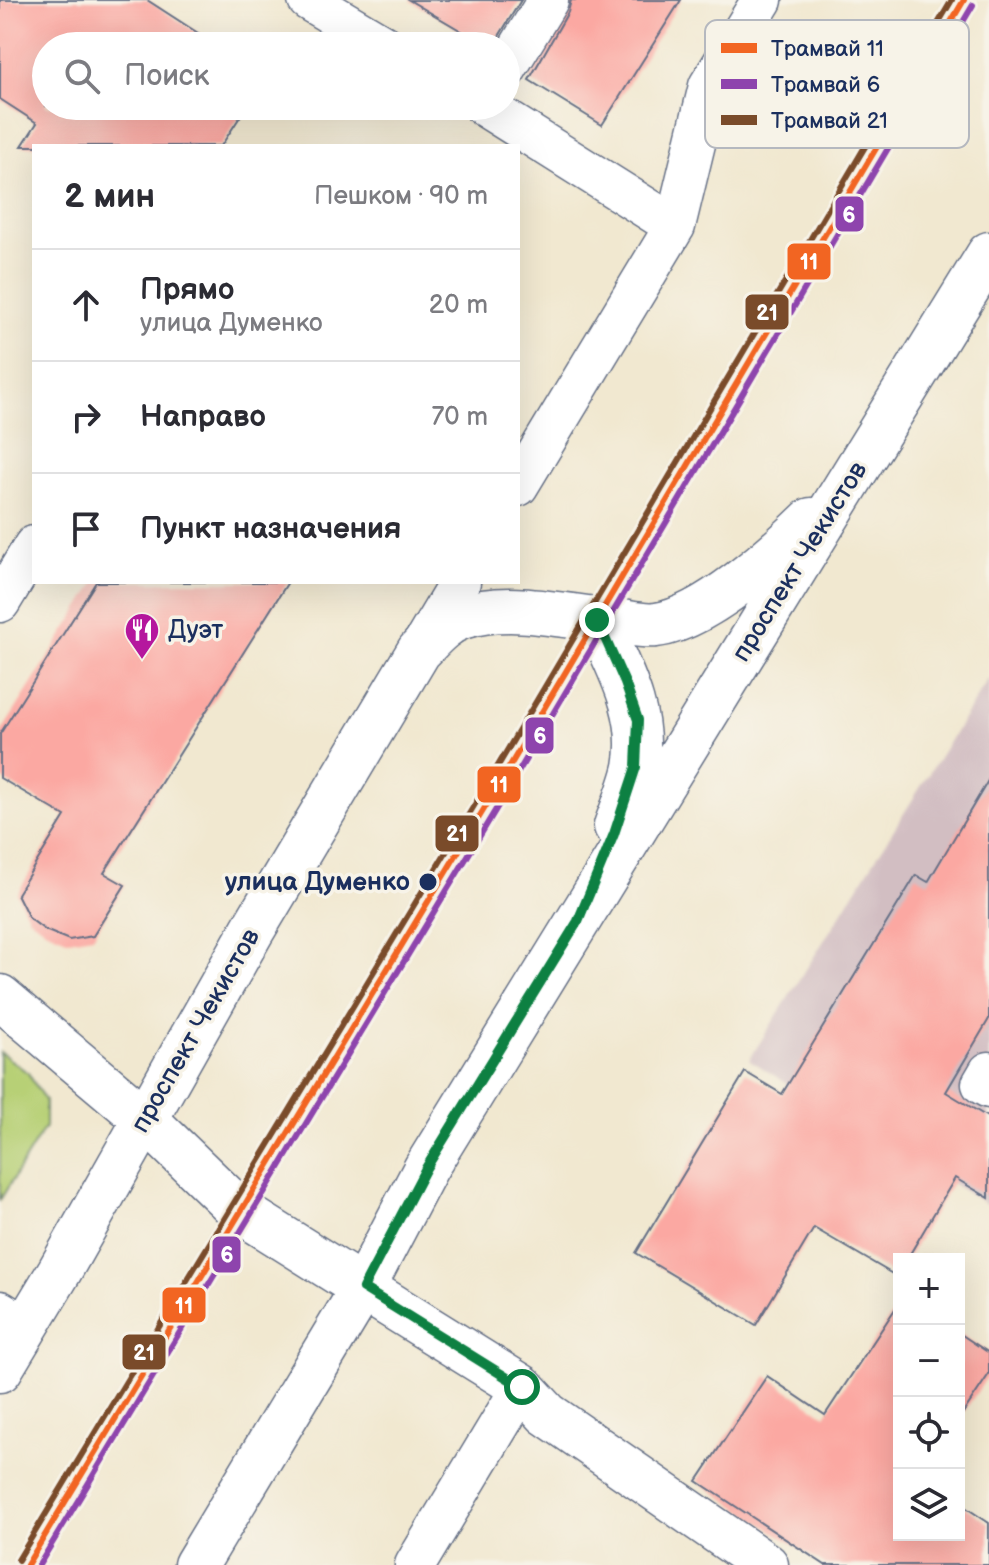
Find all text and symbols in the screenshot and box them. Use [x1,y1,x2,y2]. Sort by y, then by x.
legend [705,20,969,148]
search box [32,32,520,120]
text: Трамвай 11 [771,36,884,63]
icon: search [60,54,104,98]
text: Поиск [124,58,210,94]
text: Трамвай 6 [771,72,880,99]
text: Трамвай 21 [771,108,888,135]
text: 2 мин [64,176,155,217]
text: Пешком · 90 m [314,181,488,212]
line badge: 6 [834,195,865,233]
text: 6 [842,202,856,229]
line badge: 11 [786,242,832,281]
text: 11 [800,249,818,276]
text: Прямо [140,272,234,308]
icon: ahead [64,283,108,327]
text: 20 m [429,290,488,321]
line badge: 21 [744,293,790,331]
text: 21 [756,300,778,327]
text: улица Думенко [140,308,323,339]
icon: right [64,395,108,439]
text: Направо [140,399,266,435]
text: 70 m [431,402,488,433]
street label: проспект Чекистов [726,456,874,668]
icon: arrive [64,507,108,551]
text: Пункт назначения [140,511,401,547]
route end [579,602,615,638]
restaurant icon: Дуэт [123,611,161,661]
place label: Дуэт [168,615,223,646]
line badge: 6 [524,716,555,755]
text: 6 [533,723,547,750]
line badge: 11 [476,765,522,804]
text: 11 [490,772,508,799]
line badge: 21 [434,814,480,853]
text: 21 [446,821,468,848]
place label: улица Думенко [225,867,410,898]
marker: улица Думенко [417,871,439,893]
street label: проспект Чекистов [125,923,267,1138]
line badge: 6 [211,1235,242,1274]
text: 6 [220,1242,234,1269]
map controls [893,1253,965,1541]
button: + [893,1253,965,1325]
line badge: 11 [161,1286,207,1324]
text: 11 [175,1293,193,1320]
button: − [893,1325,965,1397]
line badge: 21 [121,1333,167,1371]
text: 21 [133,1340,155,1367]
route start [504,1369,540,1405]
button: locate [893,1397,965,1469]
button: layers [893,1469,965,1541]

